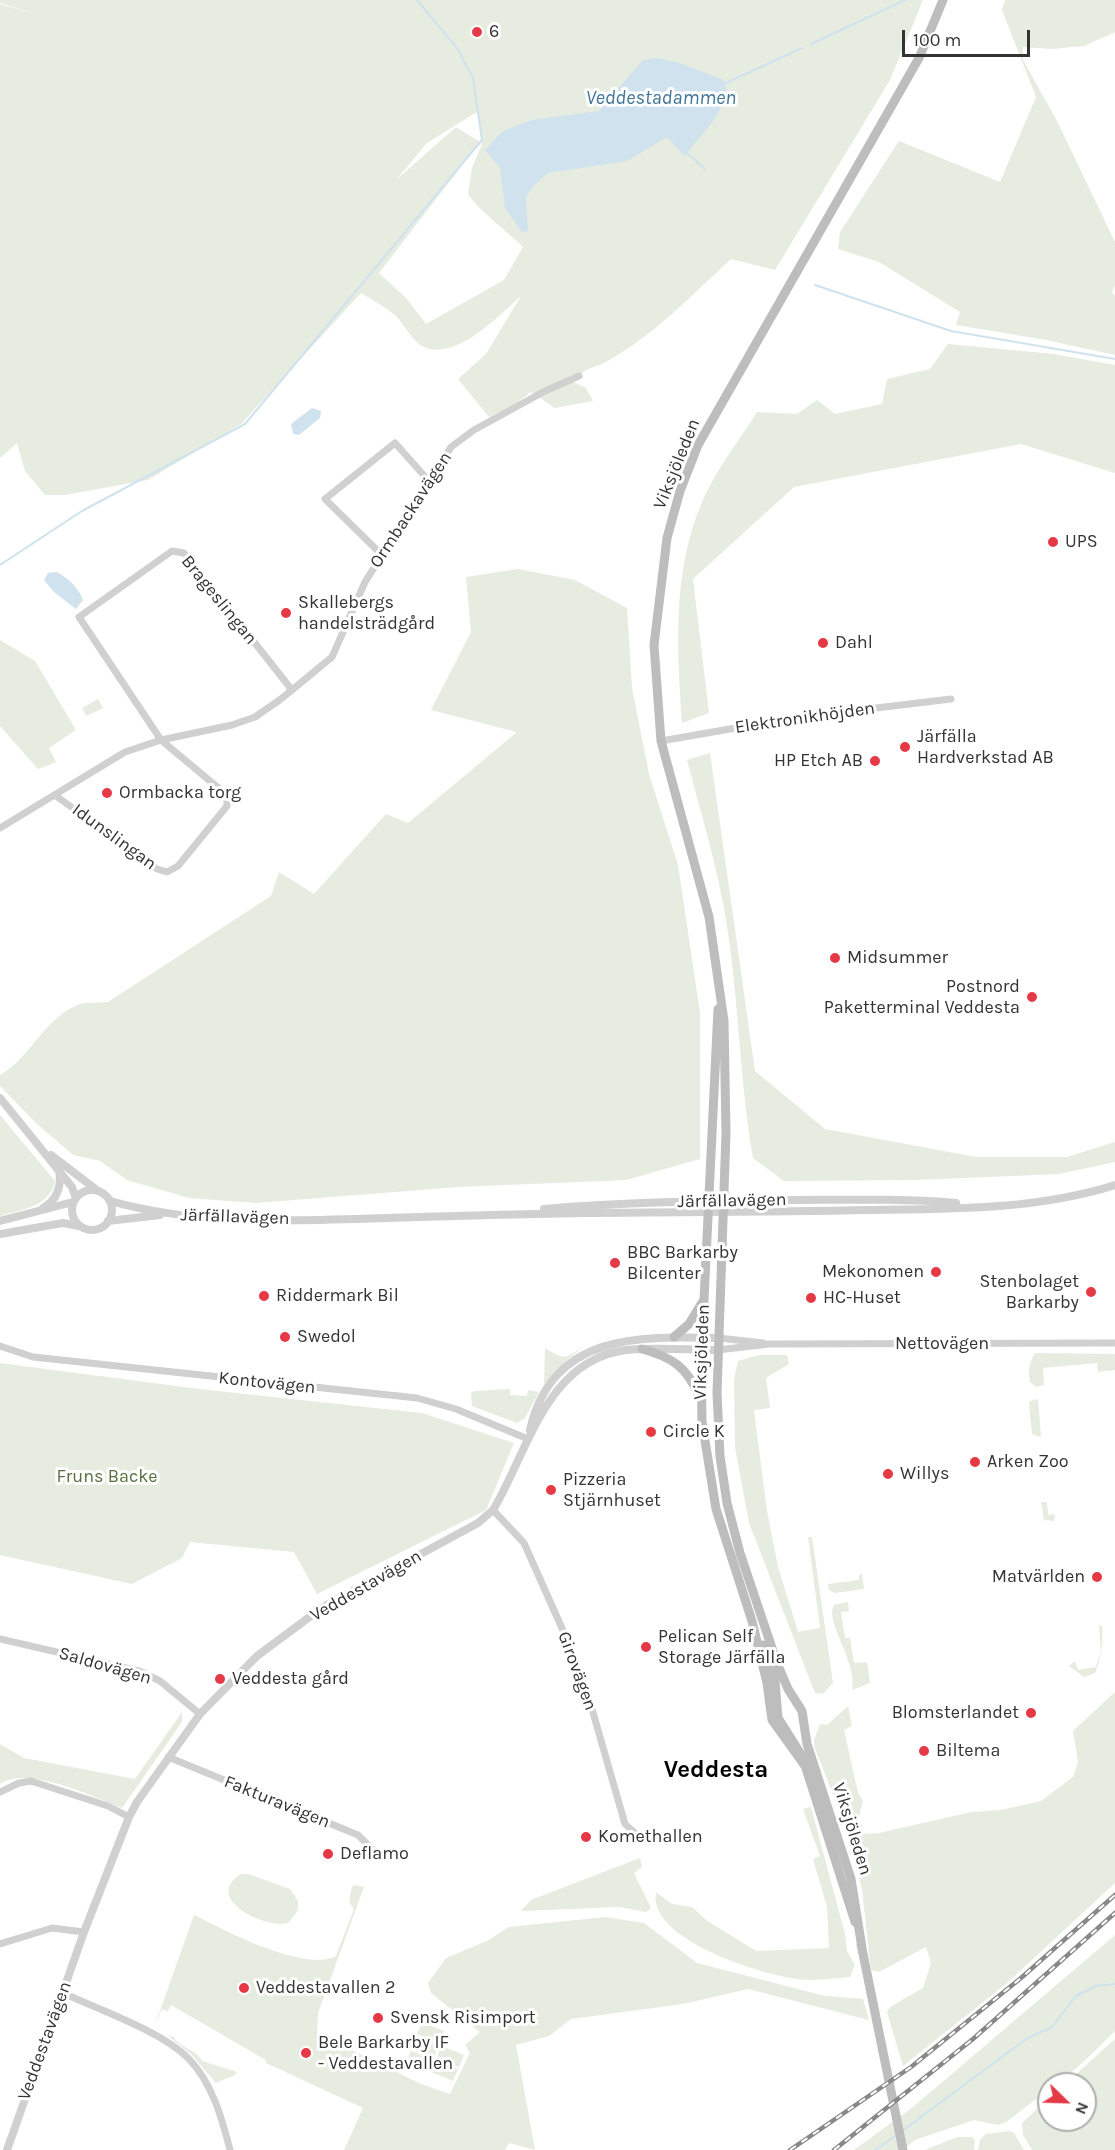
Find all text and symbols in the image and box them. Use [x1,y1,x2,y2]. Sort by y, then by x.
scale bar [905,18,1032,56]
place label: 6 [489,21,499,43]
marker: 6 [470,25,484,39]
text: 100 m [913,29,961,51]
water label: Veddestadammen [586,86,736,110]
street label: Viksjöleden [649,416,705,512]
street label: Ormbackavägen [365,448,457,572]
place label: UPS [1065,531,1098,553]
marker: UPS [1046,535,1060,549]
street label: Brageslingan [176,551,262,649]
place label: Skallebergs handelsträdgård [298,592,435,634]
marker: Skallebergs handelsträdgård [279,606,293,620]
place label: Dahl [835,632,873,654]
marker: Dahl [816,636,830,650]
street label: Elektronikhöjden [734,697,876,739]
place label: Järfälla Hardverkstad AB [917,726,1054,768]
marker: Järfälla Hardverkstad AB [898,740,912,754]
place label: HP Etch AB [774,750,863,772]
marker: HP Etch AB [868,754,882,768]
place label: Ormbacka torg [119,782,241,804]
marker: Ormbacka torg [100,786,114,800]
street label: Idunslingan [68,799,160,875]
place label: Midsummer [847,947,948,969]
marker: Midsummer [828,951,842,965]
place label: Postnord Paketterminal Veddesta [824,976,1020,1018]
marker: Postnord Paketterminal Veddesta [1025,990,1039,1004]
street label: Järfällavägen [677,1189,787,1213]
street label: Järfällavägen [180,1204,290,1230]
place label: BBC Barkarby Bilcenter [627,1242,738,1284]
marker: BBC Barkarby Bilcenter [608,1256,622,1270]
place label: Mekonomen [822,1261,924,1283]
marker: Mekonomen [929,1265,943,1279]
place label: Stenbolaget Barkarby [980,1271,1079,1314]
place label: Riddermark Bil [276,1285,399,1307]
marker: Stenbolaget Barkarby [1084,1285,1098,1299]
place label: HC-Huset [823,1287,901,1309]
marker: Riddermark Bil [257,1289,271,1303]
marker: HC-Huset [804,1291,818,1305]
street label: Viksjöleden [690,1304,714,1400]
place label: Swedol [297,1326,356,1348]
marker: Swedol [278,1330,292,1344]
street label: Nettovägen [895,1333,989,1355]
street label: Kontovägen [217,1367,317,1399]
place label: Circle K [663,1421,725,1443]
marker: Circle K [644,1425,658,1439]
place label: Arken Zoo [987,1451,1069,1473]
marker: Arken Zoo [968,1455,982,1469]
place label: Willys [900,1463,949,1485]
park label: Fruns Backe [56,1466,158,1488]
marker: Willys [881,1467,895,1481]
place label: Pizzeria Stjärnhuset [563,1469,661,1512]
marker: Pizzeria Stjärnhuset [544,1483,558,1497]
street label: Veddestavägen [307,1545,425,1627]
place label: Matvärlden [992,1566,1085,1588]
marker: Matvärlden [1090,1570,1104,1584]
place label: Pelican Self Storage Järfälla [658,1626,785,1668]
street label: Girovägen [553,1629,601,1713]
marker: Pelican Self Storage Järfälla [639,1640,653,1654]
street label: Saldovägen [56,1642,154,1690]
place label: Veddesta gård [232,1668,349,1690]
marker: Veddesta gård [213,1672,227,1686]
place label: Blomsterlandet [892,1702,1019,1724]
marker: Blomsterlandet [1024,1706,1038,1720]
place label: Biltema [936,1740,1000,1762]
marker: Biltema [917,1744,931,1758]
district label: Veddesta [664,1756,768,1784]
street label: Fakturavägen [221,1771,333,1833]
street label: Viksjöleden [828,1780,876,1878]
place label: Komethallen [598,1826,703,1848]
marker: Komethallen [579,1830,593,1844]
place label: Deflamo [340,1843,409,1865]
marker: Deflamo [321,1847,335,1861]
place label: Veddestavallen 2 [256,1977,395,1999]
street label: Veddestavägen [14,1979,76,2103]
marker: Veddestavallen 2 [237,1981,251,1995]
place label: Svensk Risimport [390,2007,536,2029]
marker: Svensk Risimport [371,2011,385,2025]
place label: Bele Barkarby IF - Veddestavallen [318,2032,453,2074]
marker: Bele Barkarby IF - Veddestavallen [299,2046,313,2060]
north arrow [1037,2072,1097,2132]
text: N [1071,2099,1093,2117]

